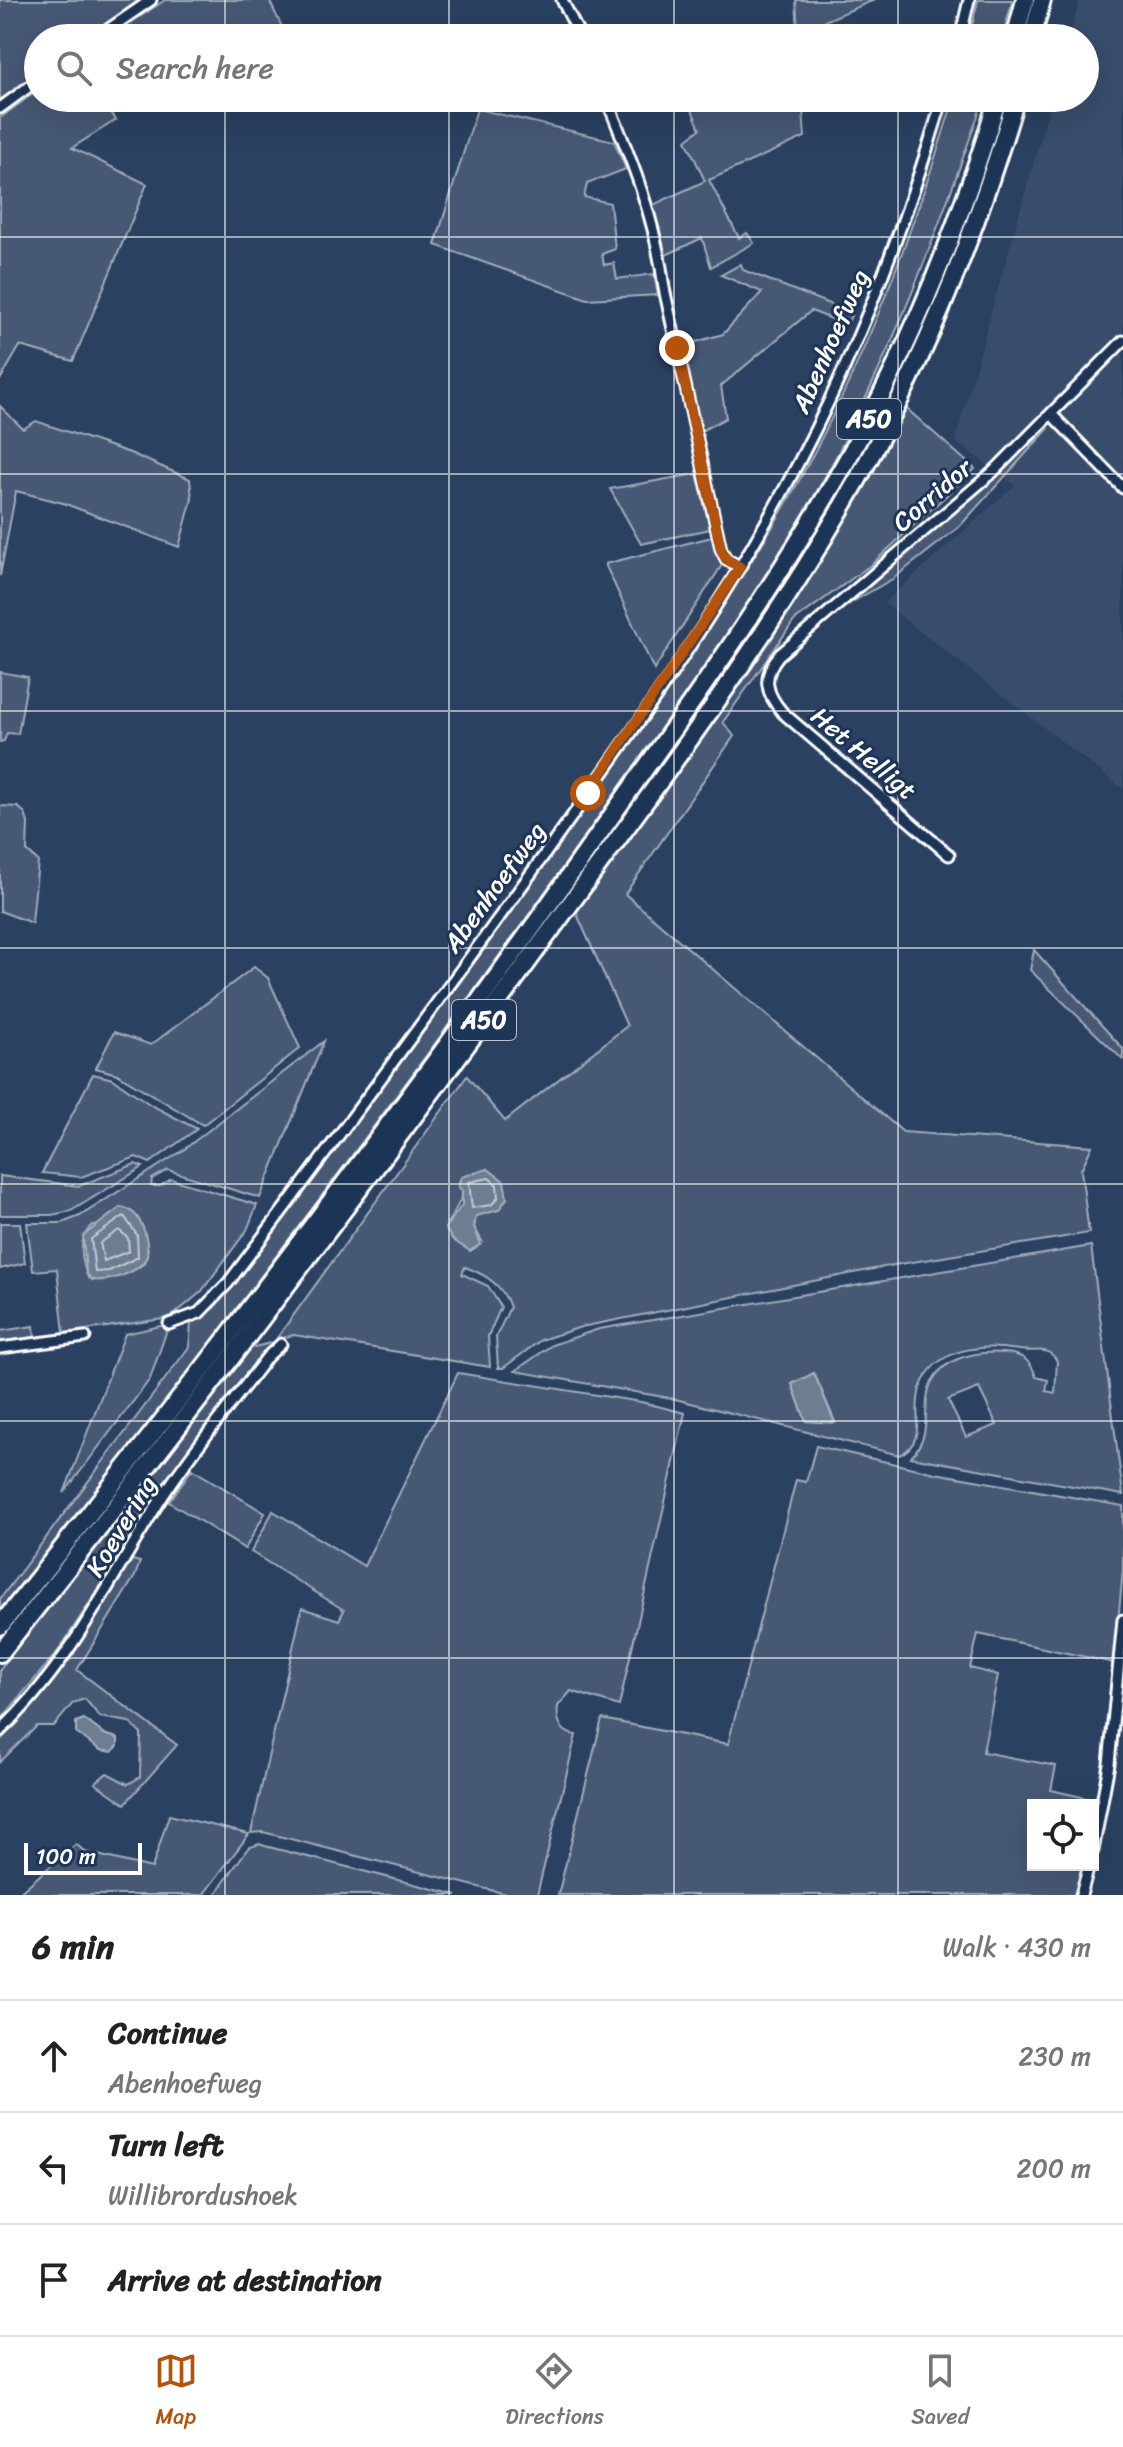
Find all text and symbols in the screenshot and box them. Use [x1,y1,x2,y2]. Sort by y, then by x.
search box [24,24,1099,112]
text: Search here [116,41,274,95]
icon: search [52,46,96,90]
street label: Abenhoefweg [777,261,882,422]
route end [659,330,695,366]
road number: A50 [837,399,901,439]
street label: Corridor [881,446,984,544]
street label: Het Helligt [800,694,928,812]
route start [570,775,606,811]
street label: Abenhoefweg [430,811,558,964]
road number: A50 [452,1000,516,1040]
street label: Koevering [72,1466,170,1586]
map controls [1027,1799,1099,1871]
button: locate [1027,1799,1099,1871]
text: 100 m [36,1837,96,1876]
scale bar [24,1839,142,1875]
text: 6 min [32,1917,114,1977]
text: Walk · 430 m [943,1924,1091,1970]
text: Continue [108,2006,227,2060]
text: 230 m [1019,2033,1091,2079]
icon: ahead [32,2034,76,2078]
text: Abenhoefweg [108,2060,262,2106]
text: Turn left [108,2118,224,2172]
text: 200 m [1016,2145,1091,2191]
icon: left [32,2146,76,2190]
text: Willibrordushoek [108,2172,298,2218]
text: Arrive at destination [108,2253,382,2307]
icon: arrive [32,2258,76,2302]
tab: Map [154,2349,198,2436]
tab: Directions [505,2349,604,2436]
tab: Saved [911,2349,969,2436]

